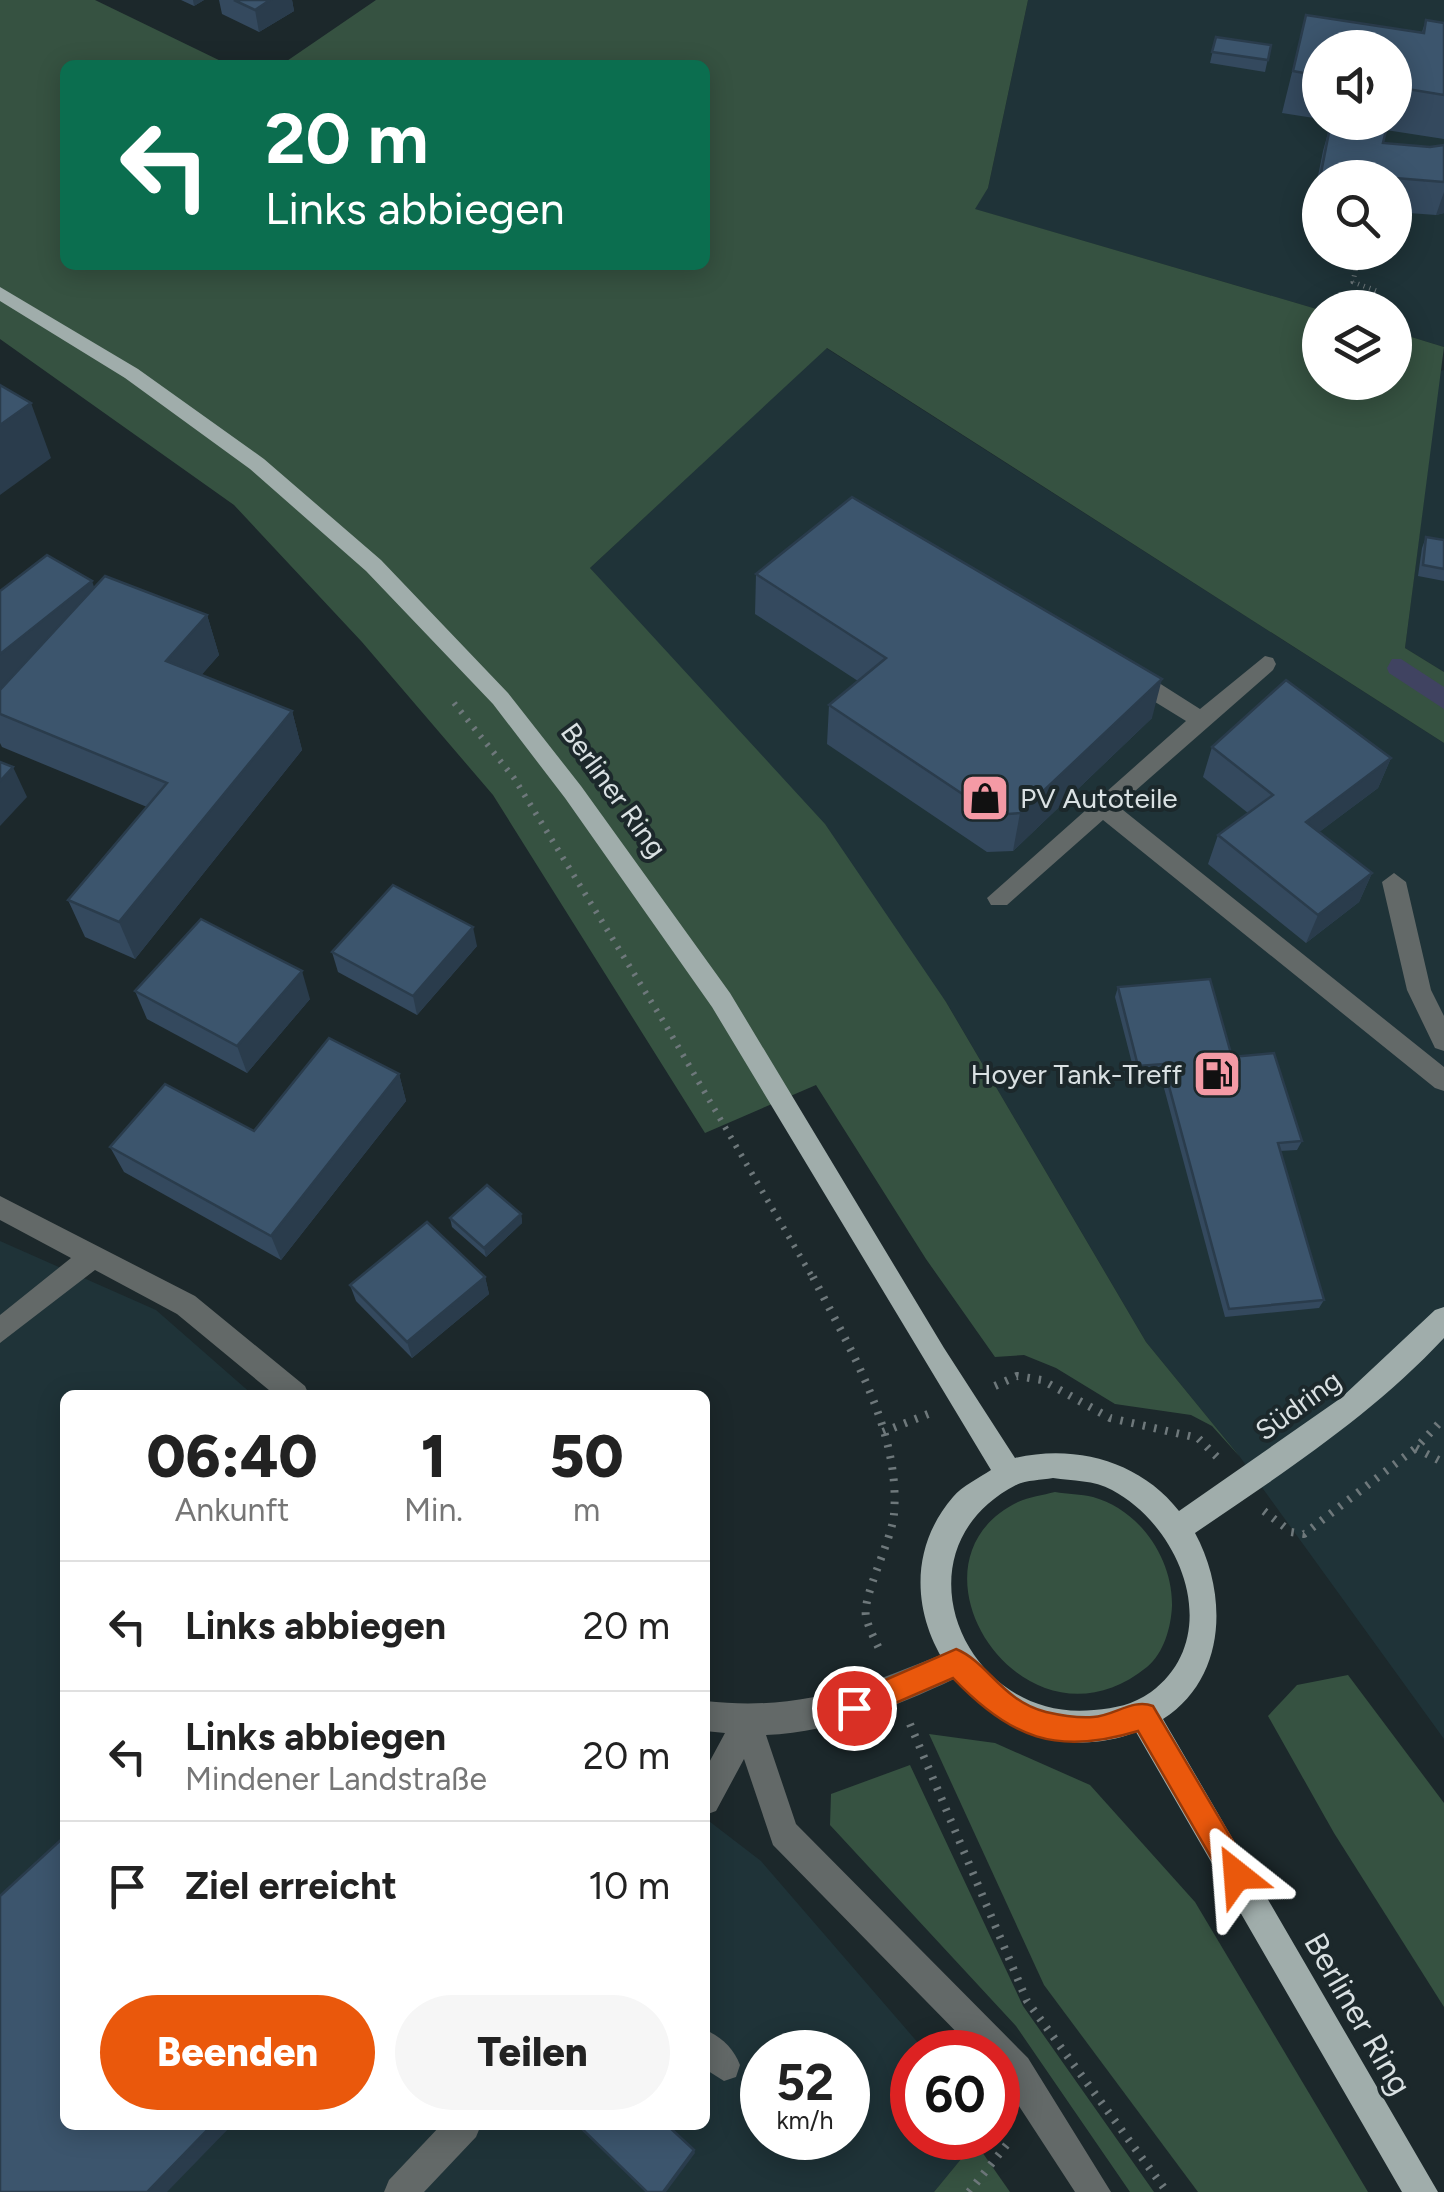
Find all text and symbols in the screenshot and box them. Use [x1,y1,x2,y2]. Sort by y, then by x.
map controls [1302,30,1412,400]
button: sound [1302,30,1412,140]
text: 20 m [265,96,429,181]
icon: left [100,100,230,230]
button: search [1302,160,1412,270]
text: Links abbiegen [265,181,565,235]
button: layers [1302,290,1412,400]
street label: Berliner Ring [554,716,674,864]
shop icon: PV Autoteile [959,772,1011,824]
place label: PV Autoteile [1020,781,1178,815]
fuel station icon: Hoyer Tank-Treff [1191,1048,1243,1100]
place label: Hoyer Tank-Treff [971,1057,1183,1091]
street label: Südring [1249,1363,1347,1447]
text: 06:40 [146,1420,318,1492]
text: 1 [421,1420,446,1492]
text: 50 [549,1420,624,1492]
text: Ankunft [175,1491,289,1529]
text: Min. [404,1491,463,1529]
text: m [573,1491,600,1529]
icon: left [100,1599,155,1654]
text: Links abbiegen [185,1603,446,1649]
text: 20 m [583,1603,670,1649]
pin [812,1666,897,1751]
icon: arrive [827,1681,882,1736]
text: Links abbiegen [185,1714,446,1760]
icon: left [100,1729,155,1784]
text: 20 m [583,1733,670,1779]
text: Mindener Landstraße [185,1760,487,1798]
position arrow [1185,1823,1289,1927]
icon: arrive [100,1859,155,1914]
text: Ziel erreicht [185,1863,397,1909]
text: 10 m [588,1863,670,1909]
street label: Berliner Ring [1296,1926,1420,2102]
button: Beenden [100,1995,375,2110]
button: Teilen [395,1995,670,2110]
speed limit sign: 60 [890,2030,1020,2160]
text: 52 [776,2052,834,2113]
text: km/h [776,2105,834,2135]

